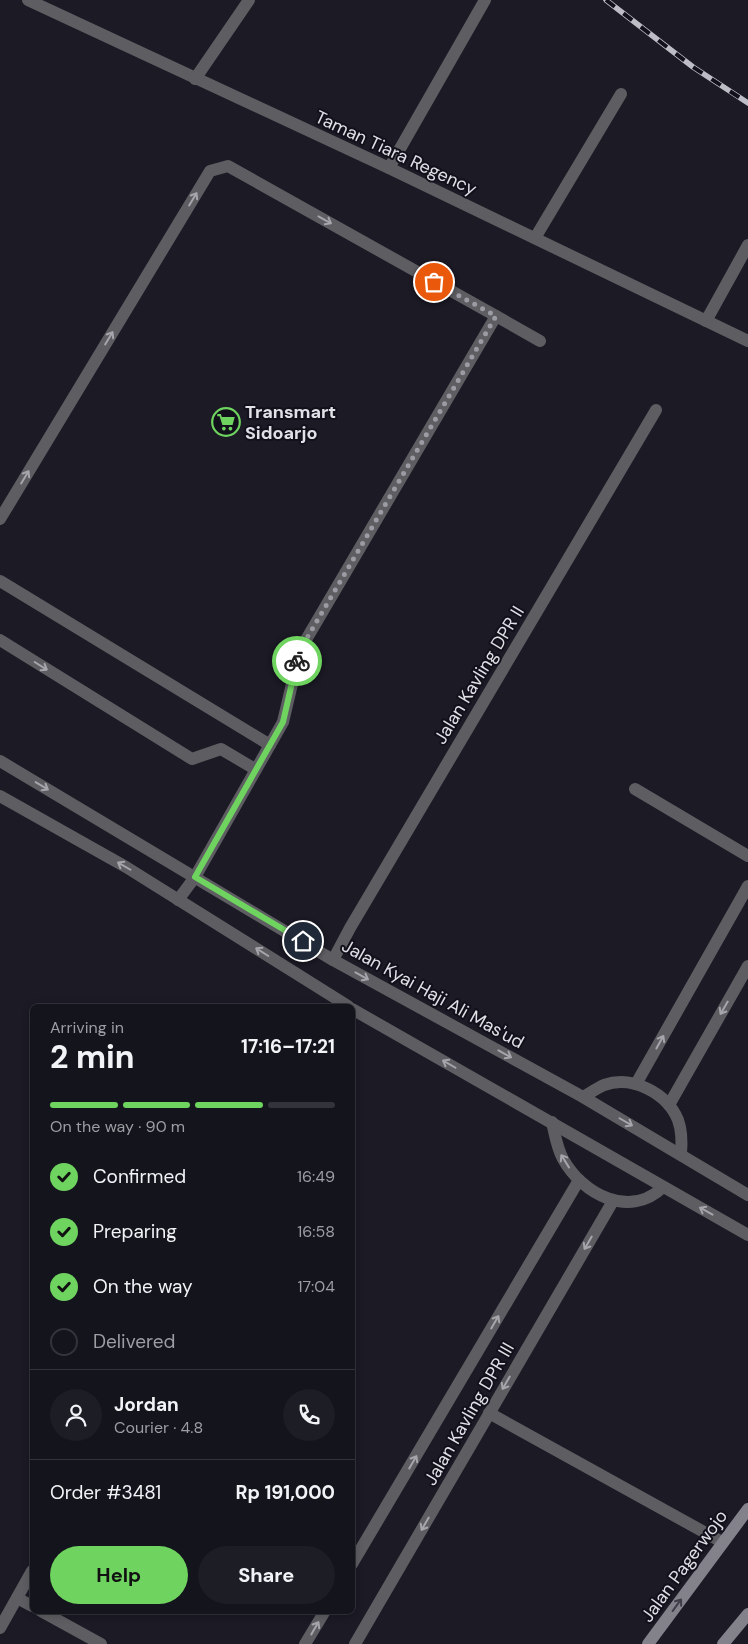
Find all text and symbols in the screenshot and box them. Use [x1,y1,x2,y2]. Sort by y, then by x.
street label: Taman Tiara Regency [311,105,481,201]
one-way arrow [188,192,198,206]
one-way arrow [317,216,331,226]
pin [413,261,455,303]
icon: bag [420,268,448,296]
one-way arrow [105,331,115,345]
place label: Transmart Sidoarjo [245,400,336,445]
supermarket icon: Transmart Sidoarjo [211,407,241,437]
one-way arrow [21,470,31,484]
street label: Jalan Kavling DPR II [428,602,530,748]
courier [272,636,322,686]
icon: bike [283,647,311,675]
one-way arrow [34,661,48,671]
one-way arrow [34,782,48,792]
one-way arrow [117,861,132,871]
pin [282,920,324,962]
icon: home [289,927,317,955]
street label: Jalan Kyai Haji Ali Mas'ud [338,934,528,1054]
one-way arrow [255,947,269,957]
one-way arrow [355,971,369,981]
one-way arrow [719,1001,729,1016]
text: Arriving in [50,1017,124,1038]
text: 17:16–17:21 [241,1034,335,1059]
one-way arrow [655,1034,665,1049]
text: 2 min [50,1036,135,1078]
one-way arrow [497,1050,512,1059]
one-way arrow [442,1058,456,1068]
text: On the way · 90 m [50,1116,185,1137]
one-way arrow [618,1117,632,1127]
one-way arrow [560,1154,570,1168]
icon: check [50,1163,78,1191]
text: Confirmed [93,1164,186,1189]
text: 16:49 [297,1166,335,1187]
one-way arrow [698,1206,713,1216]
icon: check [50,1218,78,1246]
text: Preparing [93,1219,177,1244]
text: 16:58 [297,1221,335,1242]
one-way arrow [583,1235,593,1250]
icon: check [50,1273,78,1301]
text: On the way [93,1274,193,1299]
text: 17:04 [298,1276,335,1297]
one-way arrow [491,1315,501,1329]
text: Delivered [93,1329,175,1354]
street label: Jalan Kavling DPR III [418,1338,520,1490]
one-way arrow [501,1376,511,1390]
button: person [50,1389,102,1441]
button: phone [283,1389,335,1441]
text: Jordan [114,1392,179,1417]
text: Courier · 4.8 [114,1417,203,1438]
one-way arrow [408,1455,418,1469]
text: Order #3481 [50,1480,161,1505]
text: Rp 191,000 [236,1480,335,1505]
street label: Jalan Pagerwojo [635,1505,733,1627]
one-way arrow [419,1516,429,1531]
button: Help [50,1546,188,1604]
button: Share [198,1546,335,1604]
one-way arrow [671,1599,682,1612]
one-way arrow [310,1620,320,1635]

